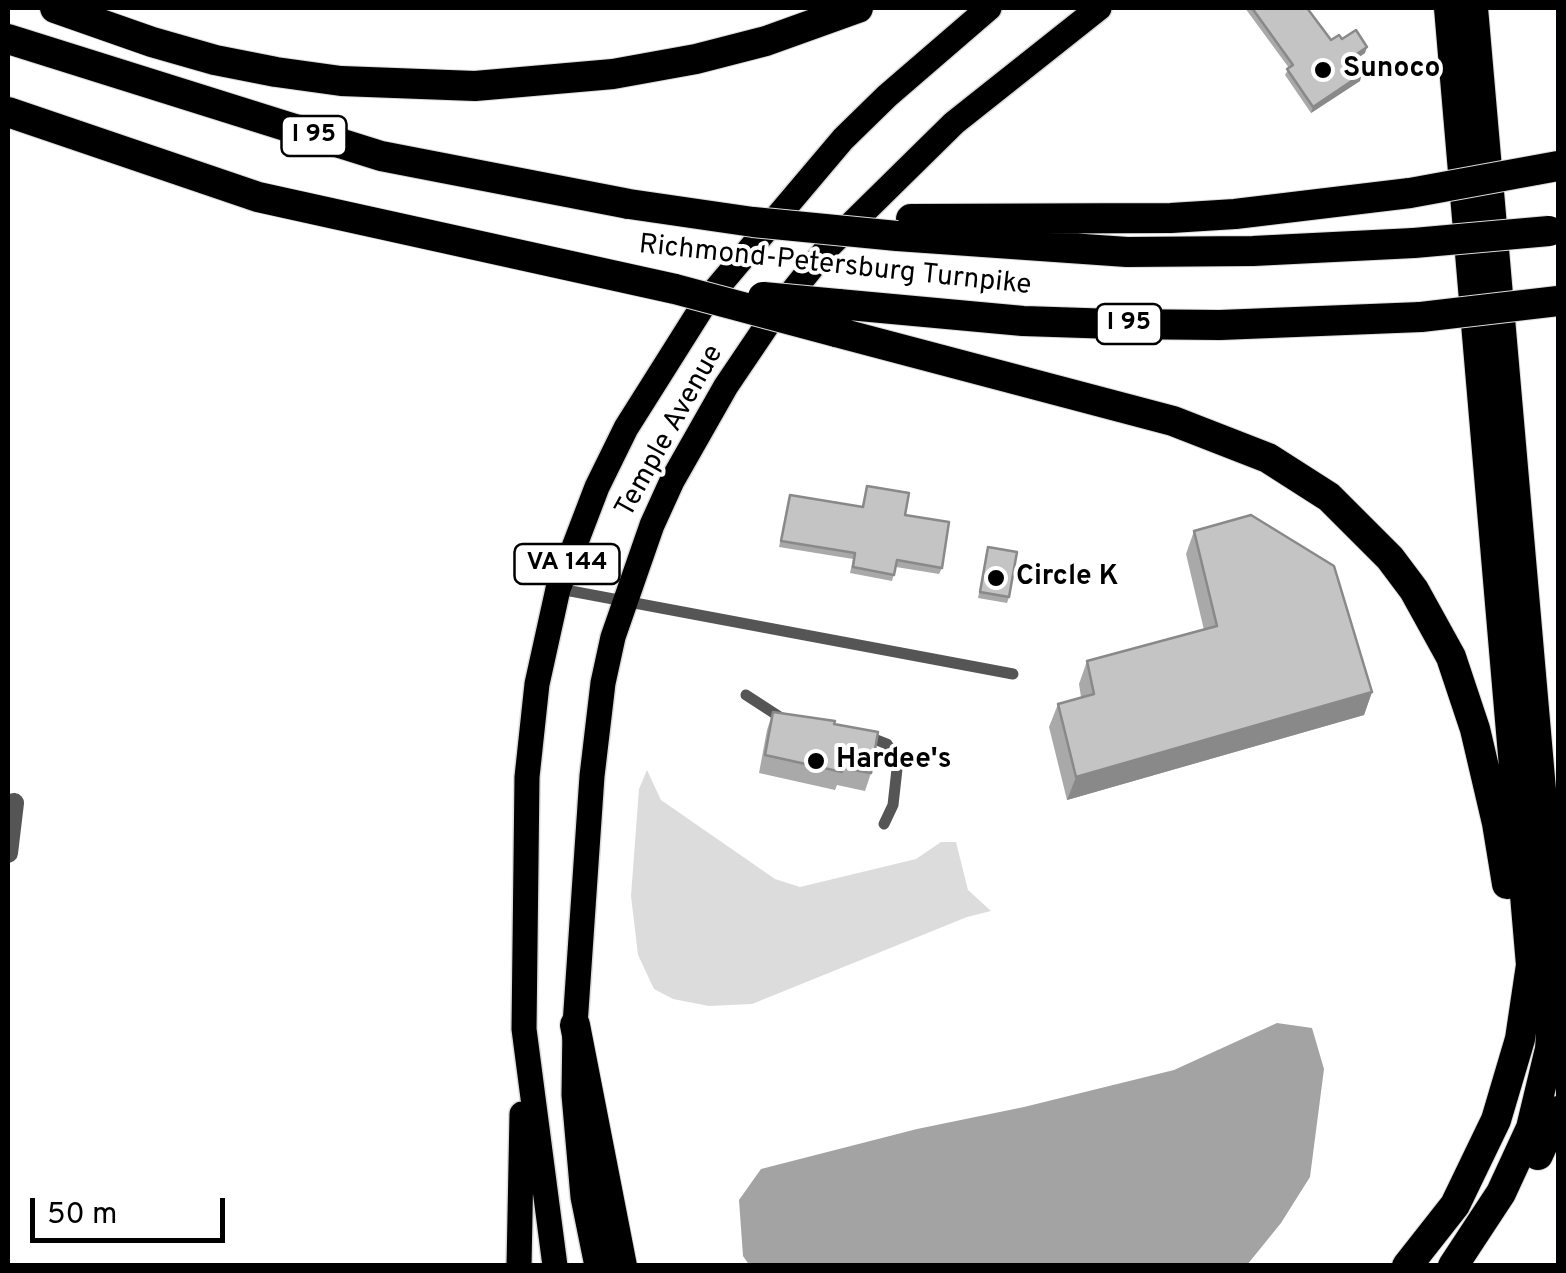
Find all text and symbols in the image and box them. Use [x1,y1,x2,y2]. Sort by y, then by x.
place label: Sunoco [1343,53,1440,87]
marker: Sunoco [1312,59,1334,81]
road number: I 95 [282,116,346,156]
street label: Richmond-Petersburg Turnpike [637,230,1033,304]
road number: I 95 [1096,304,1162,344]
street label: Temple Avenue [610,340,732,524]
road number: VA 144 [514,544,620,584]
place label: Circle K [1016,561,1118,595]
marker: Circle K [985,567,1007,589]
place label: Hardee's [836,744,951,778]
marker: Hardee's [805,750,827,772]
scale bar [35,1178,230,1240]
text: 50 m [47,1197,117,1234]

